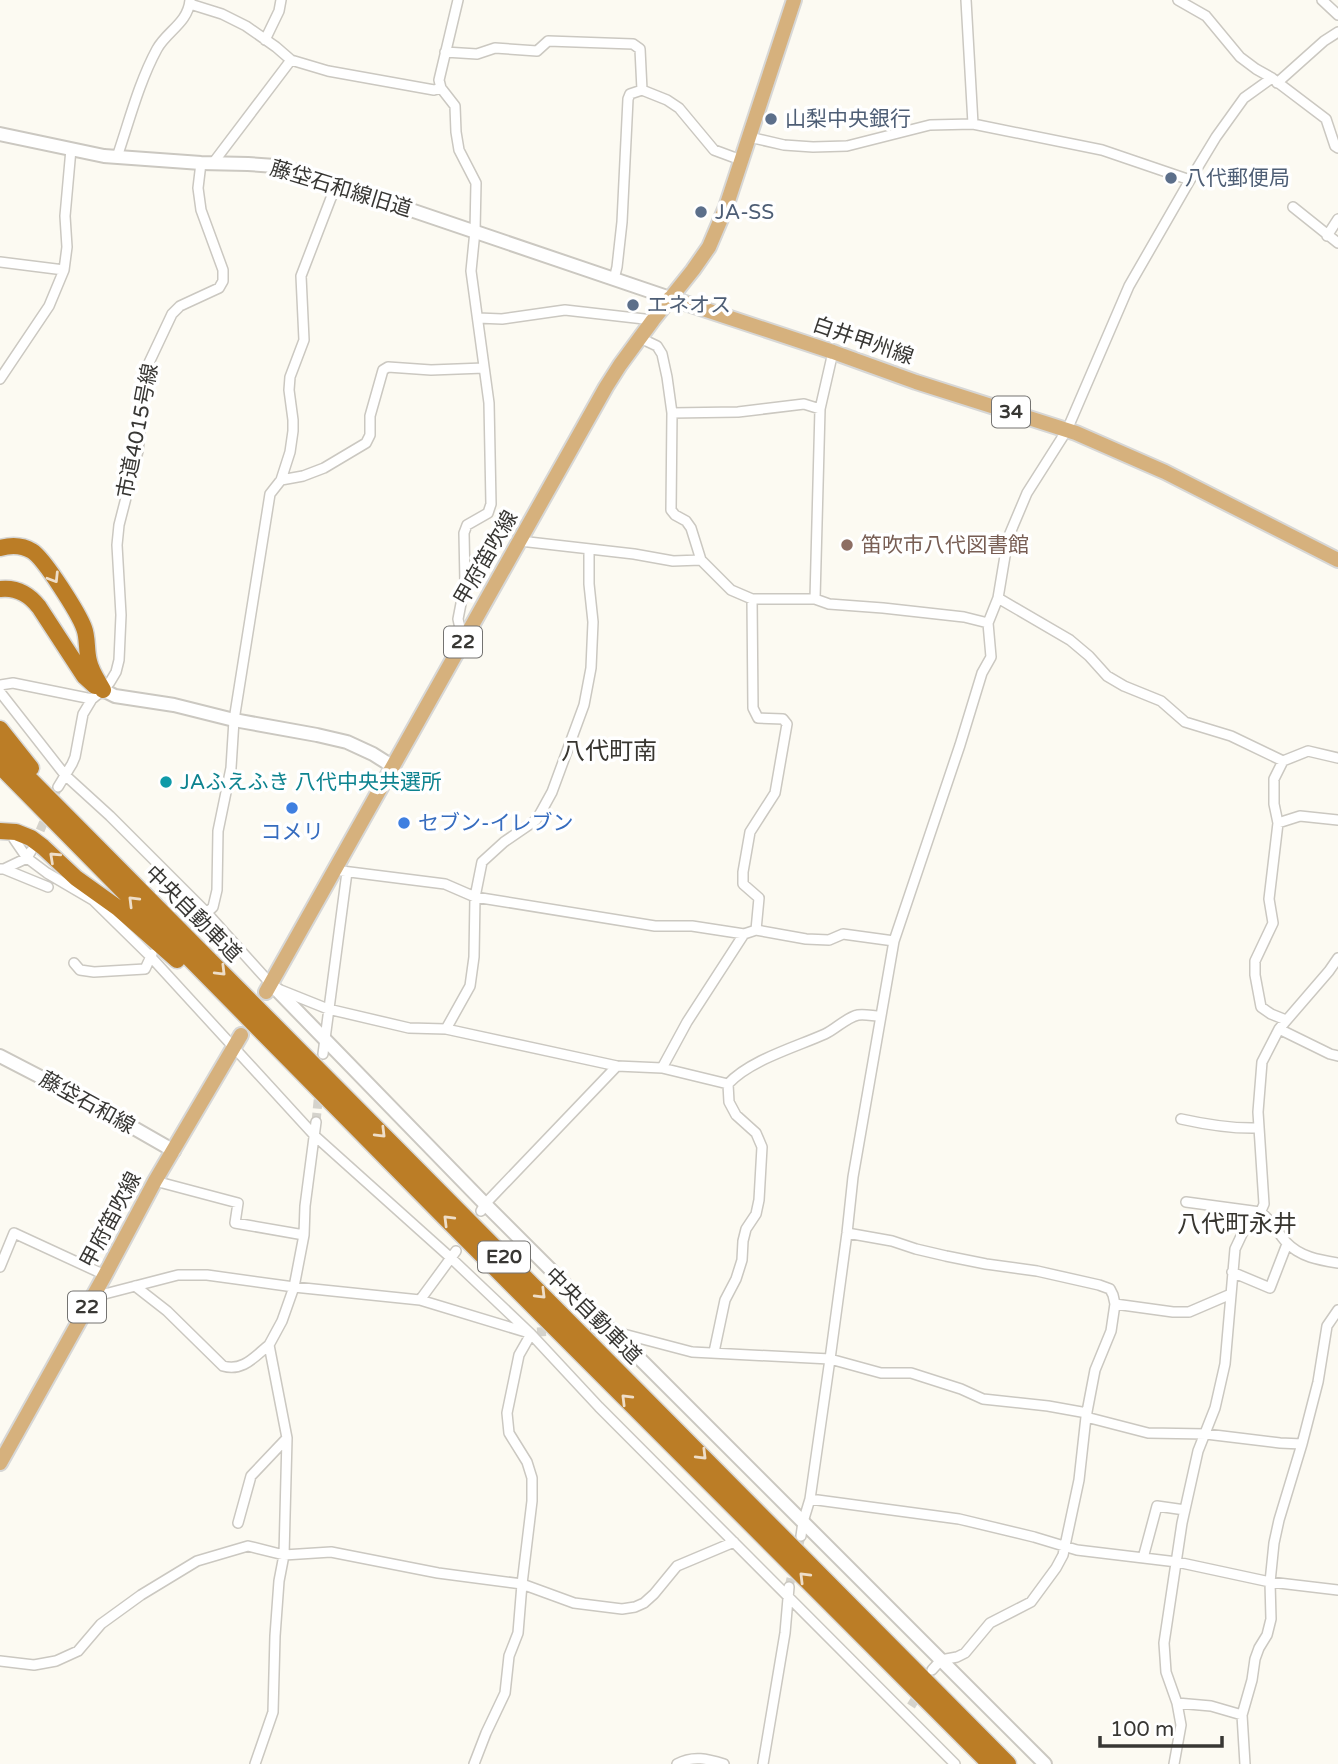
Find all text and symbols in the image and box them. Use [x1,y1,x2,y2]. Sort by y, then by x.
place label: 山梨中央銀行 [785,107,911,132]
marker: 山梨中央銀行 [763,111,779,127]
street label: 藤垈石和線旧道 [267,156,415,222]
place label: 八代郵便局 [1185,166,1290,191]
marker: 八代郵便局 [1163,170,1179,186]
place label: JA-SS [715,200,774,225]
marker: JA-SS [693,204,709,220]
place label: エネオス [647,293,731,318]
marker: エネオス [625,297,641,313]
street label: 白井甲州線 [809,312,917,370]
street label: 市道4015号線 [113,361,163,501]
road number: 34 [992,396,1030,428]
street label: 甲府笛吹線 [449,506,523,610]
place label: 笛吹市八代図書館 [861,533,1029,558]
marker: 笛吹市八代図書館 [839,537,855,553]
one-way arrow [46,570,59,583]
road number: 22 [444,626,482,657]
district label: 八代町南 [561,737,657,766]
place label: JAふえふき 八代中央共選所 [180,770,442,795]
marker: JAふえふき 八代中央共選所 [158,774,174,790]
marker: コメリ [284,800,300,816]
place label: セブン-イレブン [418,811,574,836]
marker: セブン-イレブン [396,815,412,831]
place label: コメリ [261,820,324,845]
one-way arrow [49,853,62,865]
street label: 中央自動車道 [140,861,246,967]
one-way arrow [128,897,141,910]
one-way arrow [212,963,225,976]
street label: 藤垈石和線 [35,1067,139,1139]
one-way arrow [373,1124,386,1137]
street label: 甲府笛吹線 [75,1168,147,1272]
district label: 八代町永井 [1177,1210,1297,1239]
one-way arrow [443,1216,456,1229]
road number: E20 [478,1242,530,1273]
street label: 中央自動車道 [540,1263,646,1369]
one-way arrow [533,1286,546,1299]
road number: 22 [68,1292,106,1322]
one-way arrow [621,1394,634,1407]
one-way arrow [693,1447,706,1460]
one-way arrow [799,1572,812,1585]
scale bar [1100,1704,1222,1748]
text: 100 m [1110,1717,1174,1742]

